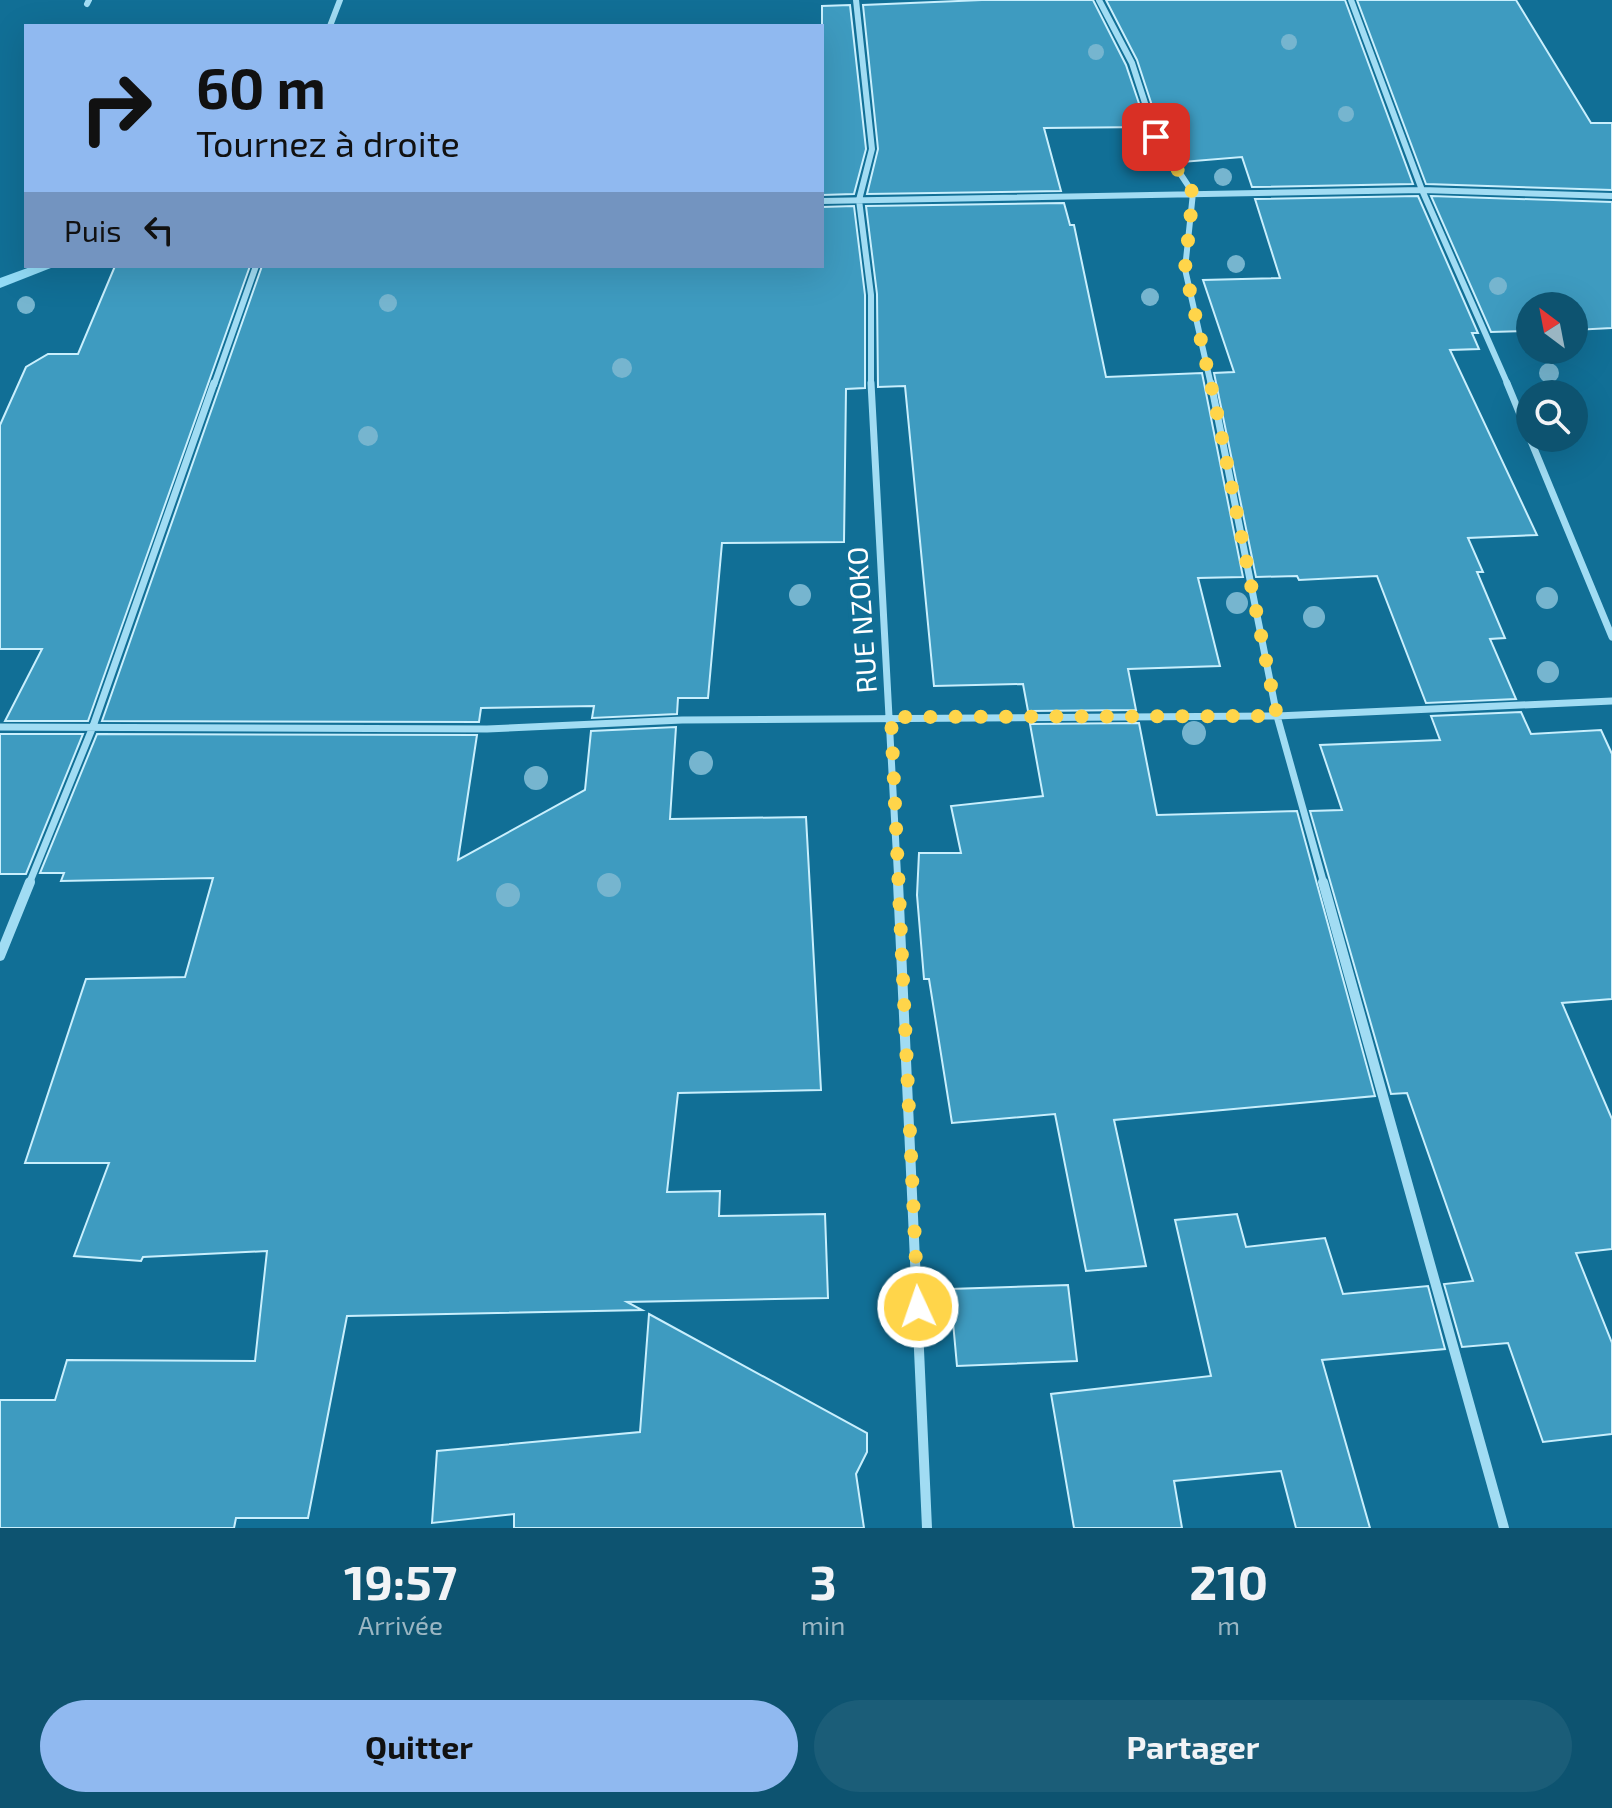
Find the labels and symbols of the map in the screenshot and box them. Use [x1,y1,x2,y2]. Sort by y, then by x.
pin [1122,103,1190,171]
north arrow [1516,292,1588,364]
street label: RUE NZOKO [839,546,883,694]
position arrow [876,1265,960,1349]

